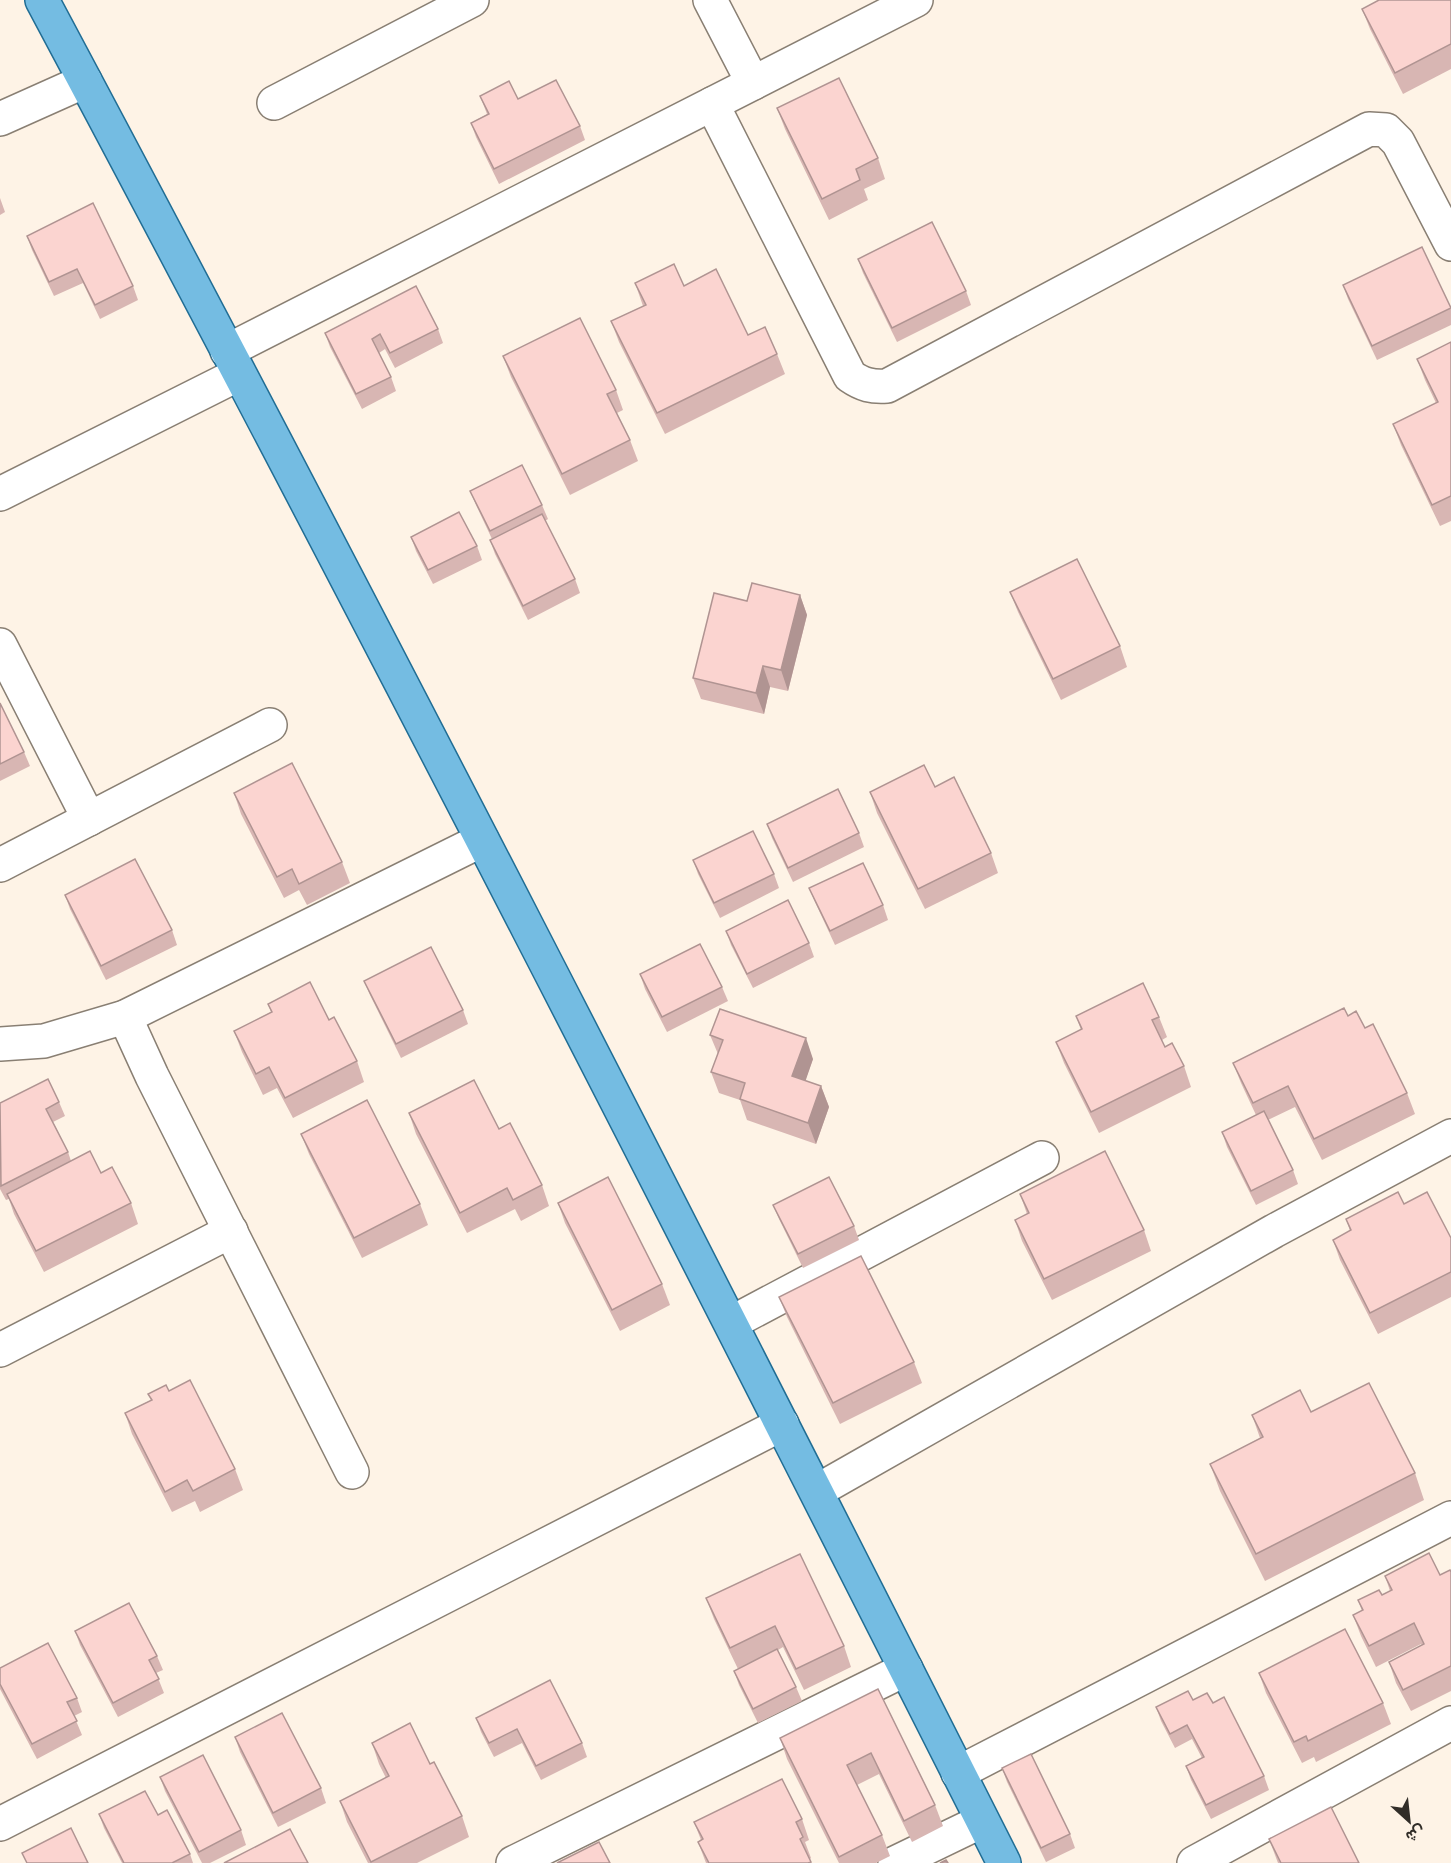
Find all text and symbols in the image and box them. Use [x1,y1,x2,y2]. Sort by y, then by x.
north arrow [1379,1791,1439,1851]
text: ش [1402,1820,1429,1849]

